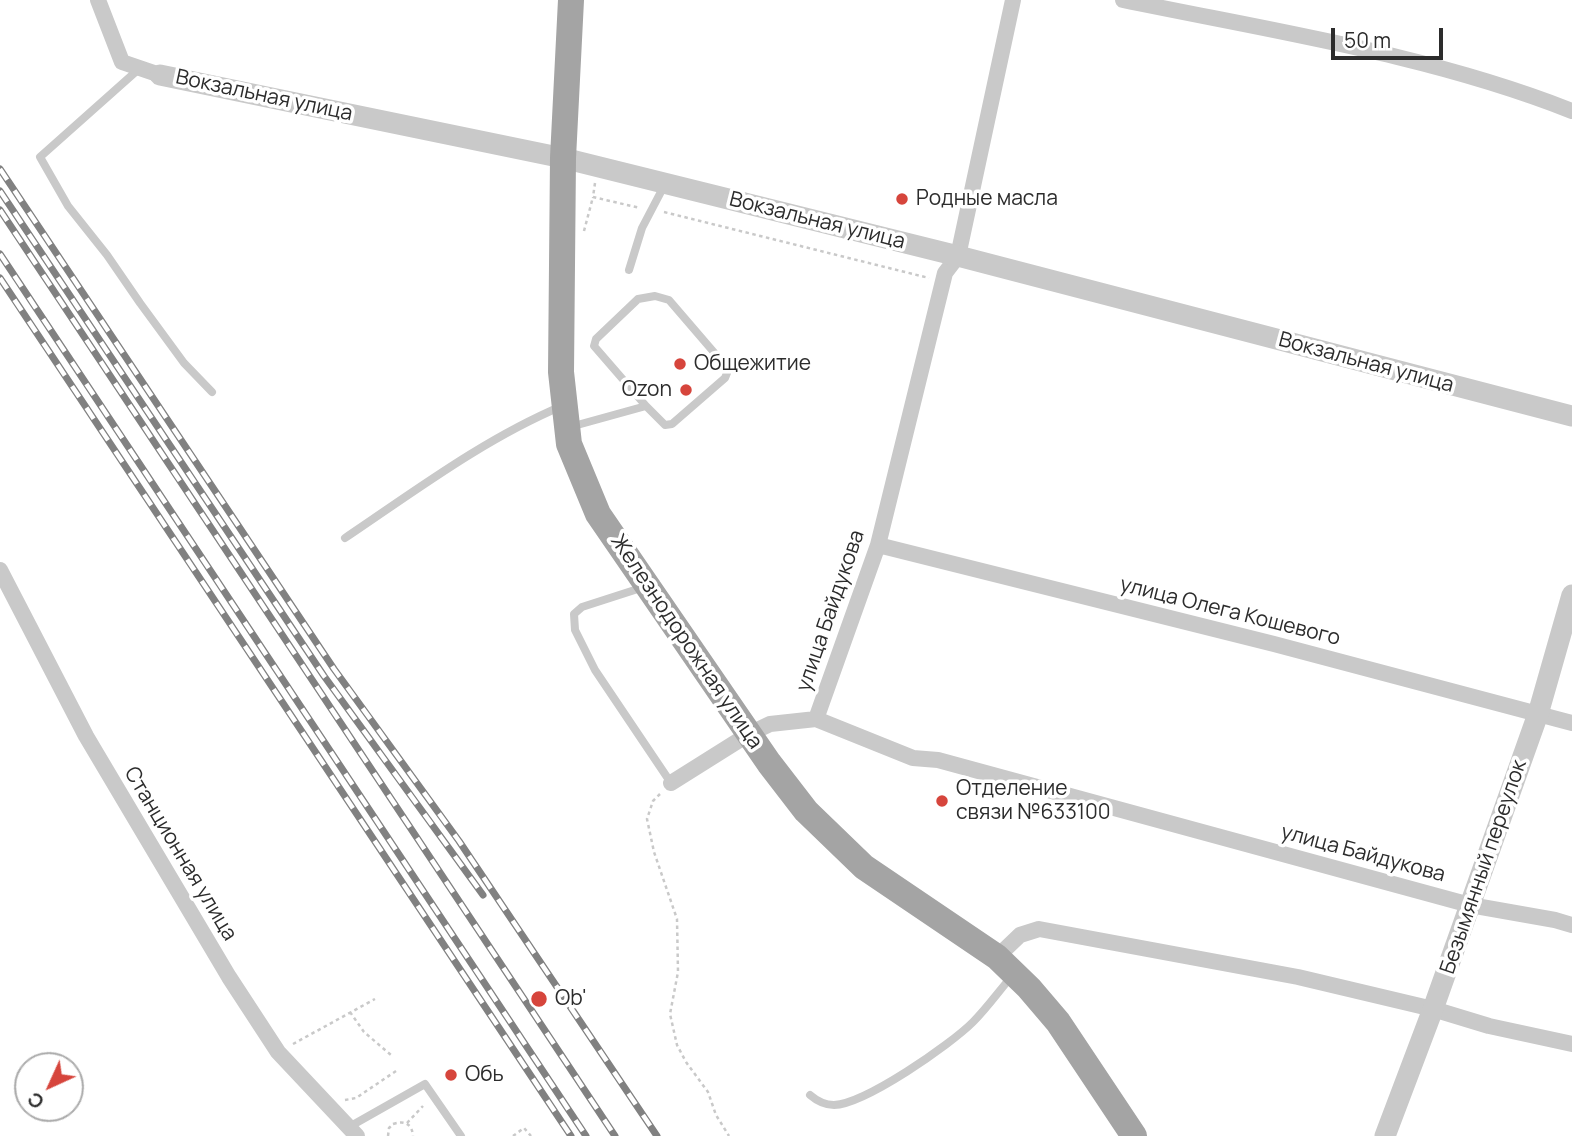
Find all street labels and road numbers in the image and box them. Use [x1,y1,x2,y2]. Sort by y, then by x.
street label: Вокзальная улица [173,65,355,127]
street label: Вокзальная улица [727,187,907,255]
street label: Вокзальная улица [1276,328,1456,398]
street label: улица Байдукова [792,527,870,695]
street label: Железнодорожная улица [605,530,767,754]
street label: улица Олега Кошевого [1117,572,1343,652]
street label: Безымянный переулок [1436,757,1532,977]
street label: Станционная улица [118,763,242,945]
street label: улица Байдукова [1278,820,1448,888]

